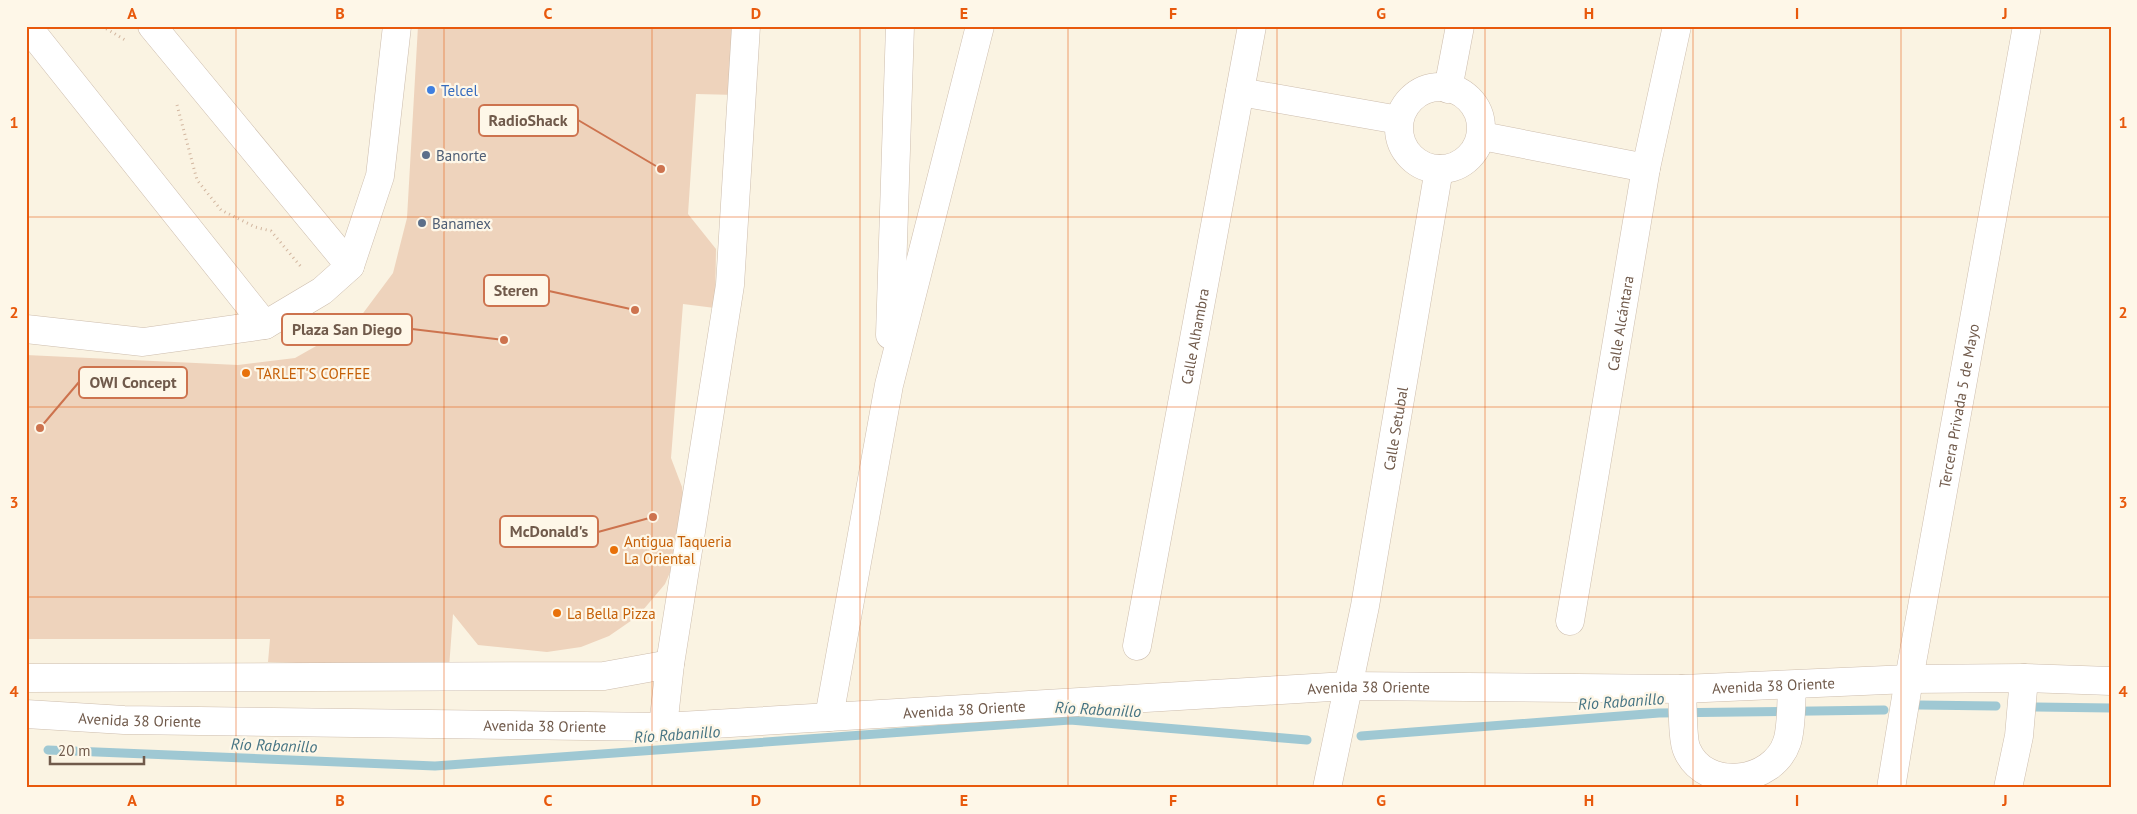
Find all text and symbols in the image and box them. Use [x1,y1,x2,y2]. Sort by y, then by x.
text: A [127,3,137,23]
text: B [335,3,345,23]
text: C [544,3,553,23]
text: D [751,3,761,23]
text: E [960,3,968,23]
text: F [1169,3,1177,23]
text: G [1376,3,1386,23]
text: H [1584,3,1594,23]
text: I [1795,3,1799,23]
text: J [2001,3,2008,23]
place label: Telcel [441,81,478,100]
marker: Telcel [425,84,437,96]
callout: RadioShack [479,105,578,136]
text: RadioShack [488,110,568,130]
text: 1 [9,112,19,132]
text: 1 [2118,112,2128,132]
place label: Banorte [436,146,487,165]
marker: Banorte [420,149,432,161]
place label: Banamex [432,214,491,233]
marker: Banamex [416,217,428,229]
street label: Calle Alcántara [1603,274,1637,372]
callout: Steren [484,275,549,306]
text: Steren [494,280,538,300]
street label: Calle Alhambra [1176,287,1213,386]
text: 2 [9,302,19,322]
text: 2 [2118,302,2128,322]
callout: Plaza San Diego [282,314,412,345]
text: Plaza San Diego [292,319,402,339]
street label: Tercera Privada 5 de Mayo [1934,322,1983,490]
place label: TARLET'S COFFEE [256,364,370,383]
callout: OWI Concept [79,367,187,398]
marker: TARLET'S COFFEE [240,367,252,379]
text: OWI Concept [89,372,177,392]
street label: Calle Setubal [1379,384,1412,472]
text: 3 [9,492,19,512]
text: 3 [2118,492,2128,512]
callout: McDonald's [500,516,598,547]
text: McDonald's [510,521,588,541]
place label: Antigua Taqueria La Oriental [624,532,732,568]
marker: Antigua Taqueria La Oriental [608,544,620,556]
place label: La Bella Pizza [567,604,656,623]
marker: La Bella Pizza [551,607,563,619]
street label: Avenida 38 Oriente [1712,673,1835,697]
street label: Avenida 38 Oriente [1307,676,1430,698]
text: 4 [9,681,19,701]
text: 4 [2118,681,2128,701]
water label: Río Rabanillo [1577,688,1665,714]
street label: Avenida 38 Oriente [902,696,1026,722]
water label: Río Rabanillo [1054,697,1142,721]
street label: Avenida 38 Oriente [78,708,201,731]
street label: Avenida 38 Oriente [483,715,606,736]
water label: Río Rabanillo [633,721,721,747]
water label: Río Rabanillo [230,733,318,757]
scale bar [50,734,144,766]
text: 20 m [58,741,91,760]
text: A [127,790,137,810]
text: B [335,790,345,810]
text: C [544,790,553,810]
text: D [751,790,761,810]
text: E [960,790,968,810]
text: F [1169,790,1177,810]
text: G [1376,790,1386,810]
text: H [1584,790,1594,810]
text: I [1795,790,1799,810]
text: J [2001,790,2008,810]

